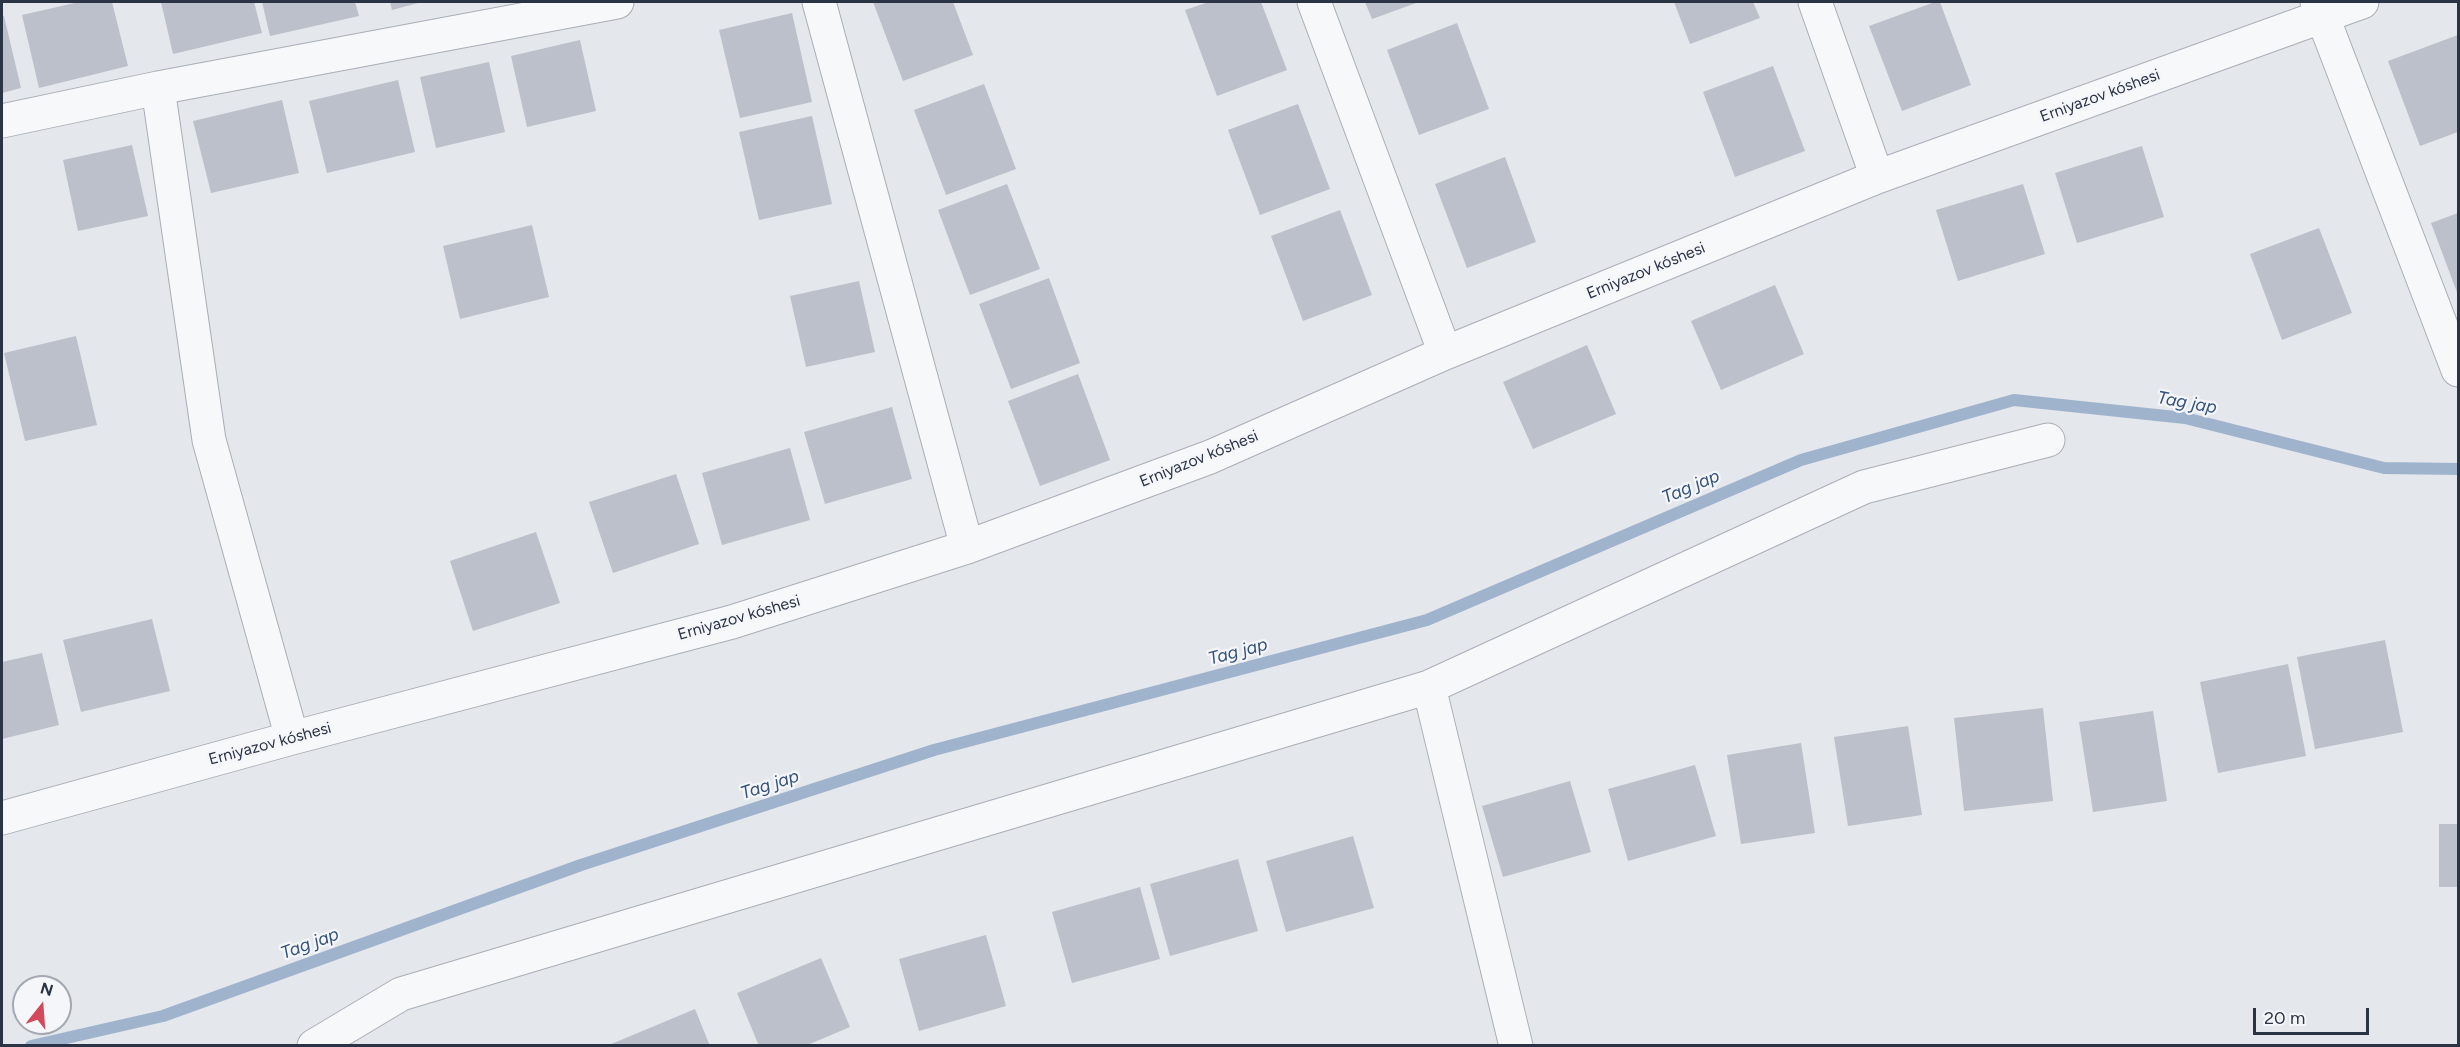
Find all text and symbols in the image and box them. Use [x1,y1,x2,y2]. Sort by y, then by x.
street label: Erniyazov kóshesi [2037,65,2163,127]
street label: Erniyazov kóshesi [1584,238,1708,304]
water label: Tag jap [2155,387,2219,419]
street label: Erniyazov kóshesi [1137,426,1261,492]
water label: Tag jap [1659,465,1723,509]
street label: Erniyazov kóshesi [676,591,802,645]
water label: Tag jap [1206,634,1270,670]
street label: Erniyazov kóshesi [207,718,333,770]
water label: Tag jap [738,765,802,805]
water label: Tag jap [278,924,342,964]
north arrow [12,975,72,1035]
text: N [38,978,56,1000]
scale bar [2256,996,2372,1034]
text: 20 m [2264,1007,2305,1029]

